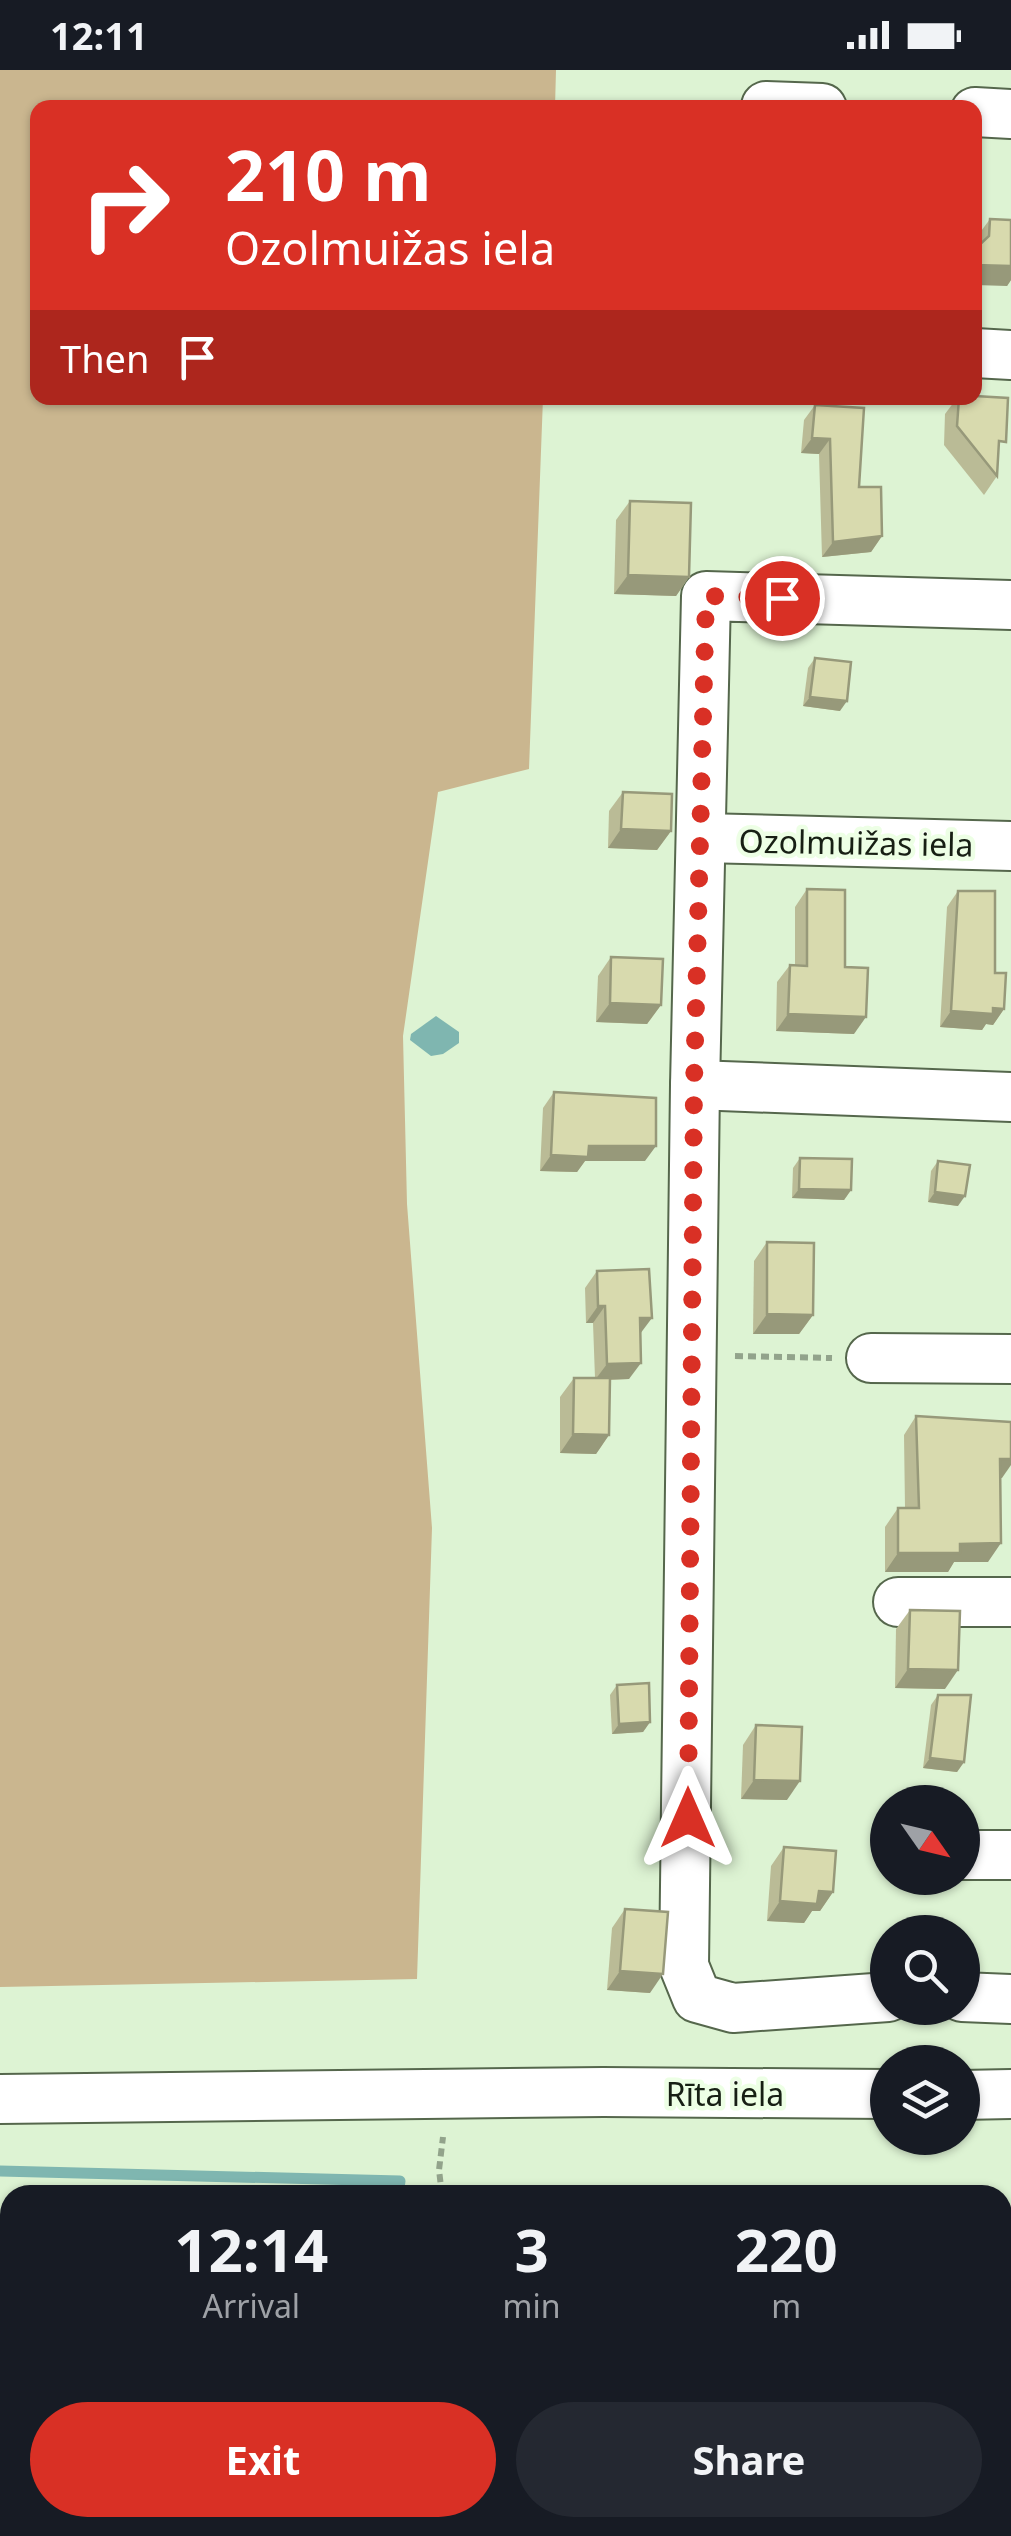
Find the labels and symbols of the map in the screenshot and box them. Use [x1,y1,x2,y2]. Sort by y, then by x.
pin [740,556,825,641]
street label: Ozolmuižas iela [738,818,974,866]
position arrow [636,1766,740,1870]
north arrow [870,1785,980,1895]
street label: Rīta iela [666,2072,784,2115]

